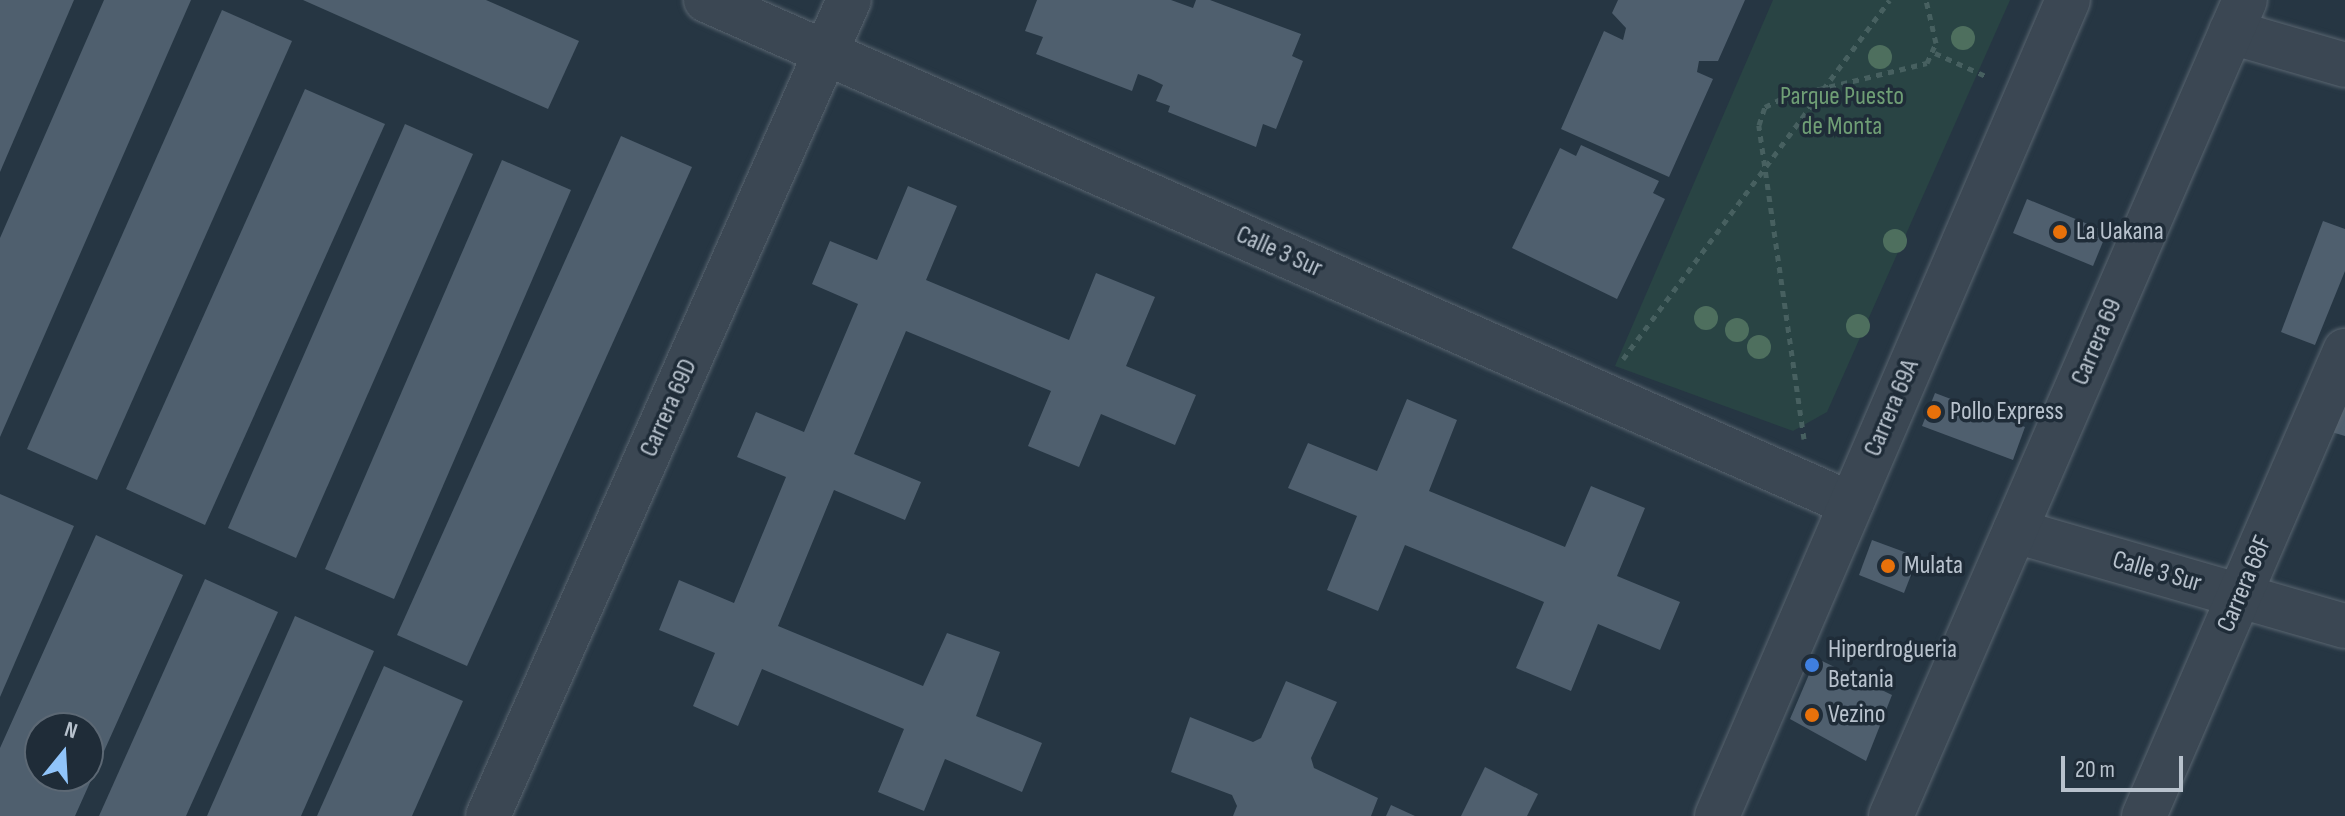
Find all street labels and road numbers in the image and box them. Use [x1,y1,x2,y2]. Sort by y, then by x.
street label: Calle 3 Sur [1231,219,1327,285]
street label: Carrera 69 [2065,294,2129,390]
street label: Carrera 69D [634,354,704,462]
street label: Carrera 69A [1858,355,1926,461]
street label: Carrera 68F [2211,531,2279,637]
street label: Calle 3 Sur [2109,544,2205,600]

